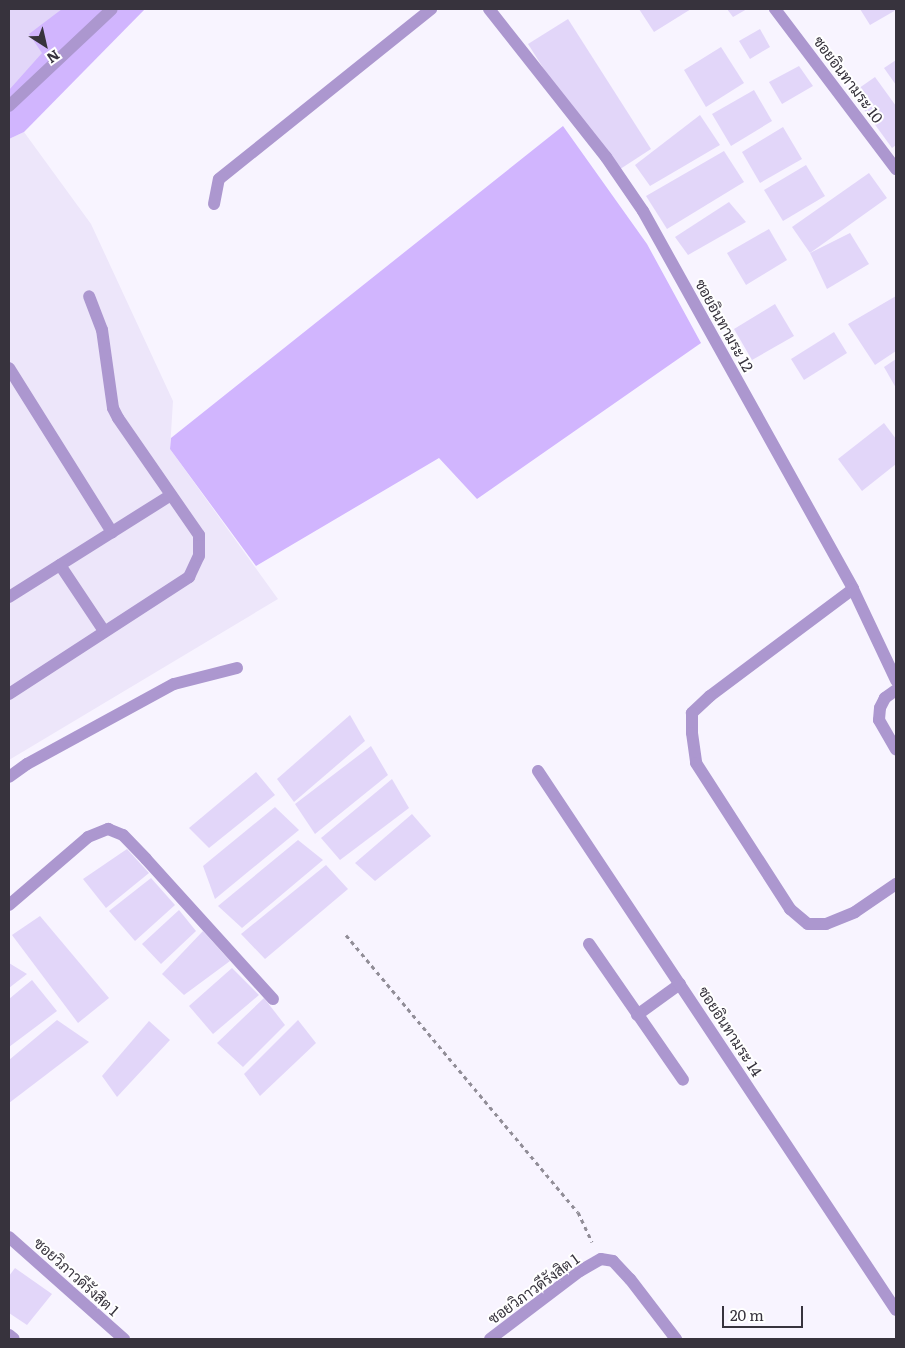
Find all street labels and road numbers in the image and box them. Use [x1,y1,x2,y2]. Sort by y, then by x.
street label: ซอยอินทามระ 10 [810,32,888,126]
street label: ซอยอินทามระ 12 [692,275,758,375]
street label: ซอยอินทามระ 14 [695,983,767,1079]
street label: ซอยวิภาวดีรังสิต 1 [31,1233,123,1319]
street label: ซอยวิภาวดีรังสิต 1 [484,1249,582,1327]

